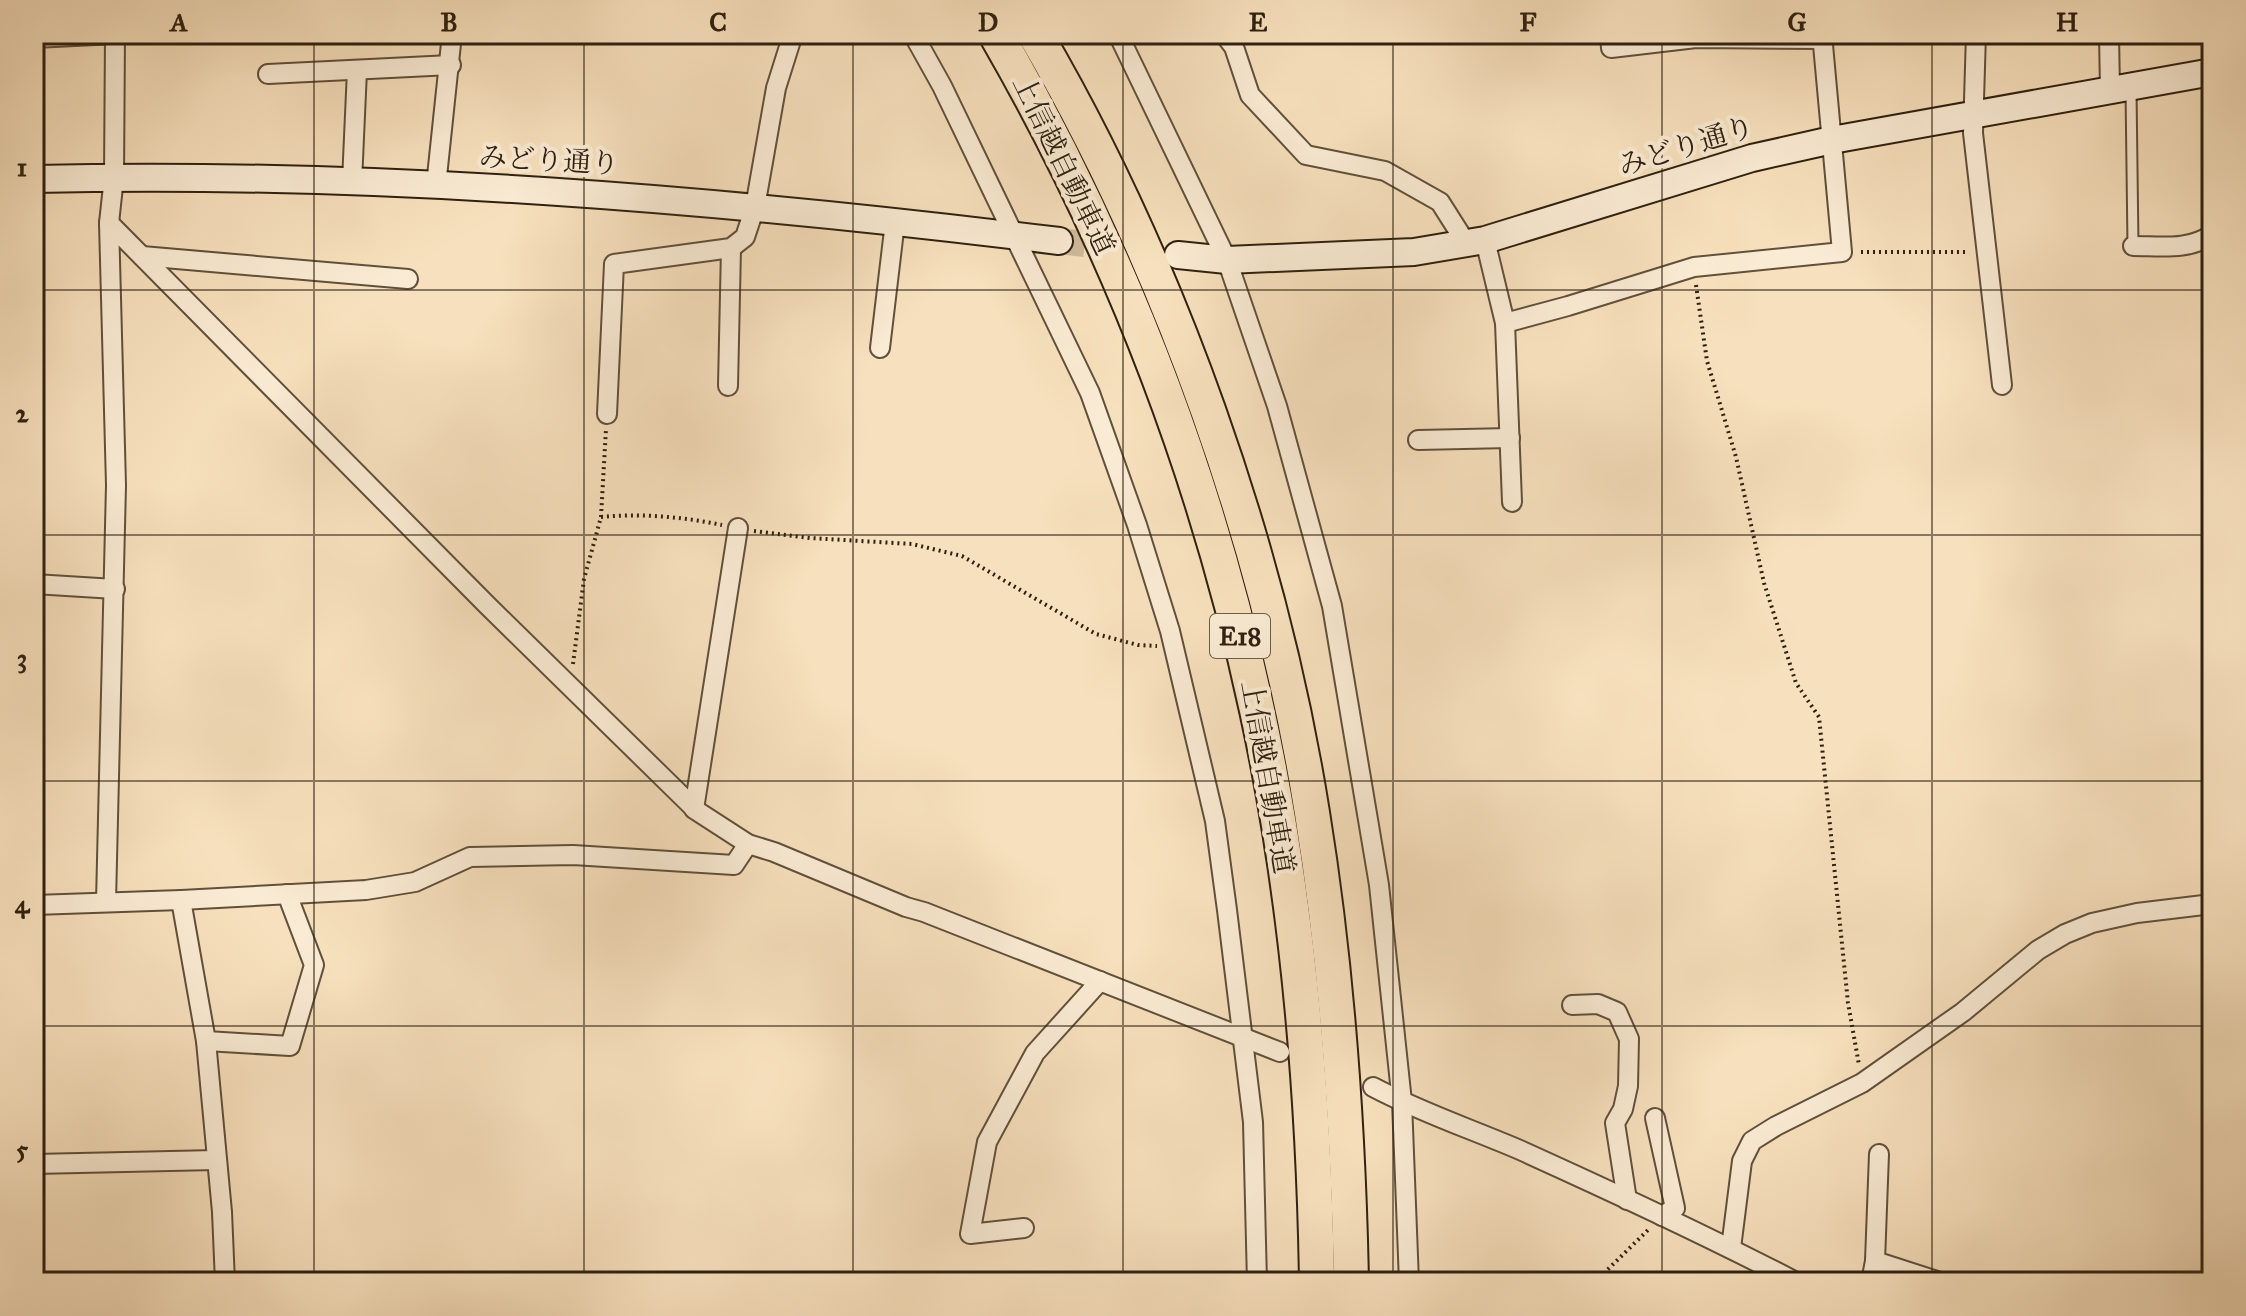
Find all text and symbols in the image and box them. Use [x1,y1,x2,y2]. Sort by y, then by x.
text: A [168,6,188,38]
text: B [440,6,458,38]
text: C [709,6,727,38]
text: D [978,6,998,38]
text: E [1249,6,1268,38]
text: F [1520,6,1537,38]
text: G [1787,6,1807,38]
text: H [2056,6,2079,38]
street label: 上信越自動車道 [1005,69,1123,261]
street label: みどり通り [1614,109,1758,183]
street label: みどり通り [478,139,620,181]
text: 1 [17,151,27,183]
text: 2 [16,397,30,429]
road number: E18 [1210,614,1270,658]
text: 3 [17,642,27,674]
street label: 上信越自動車道 [1234,677,1302,877]
text: 4 [15,888,31,920]
text: 5 [16,1133,29,1165]

